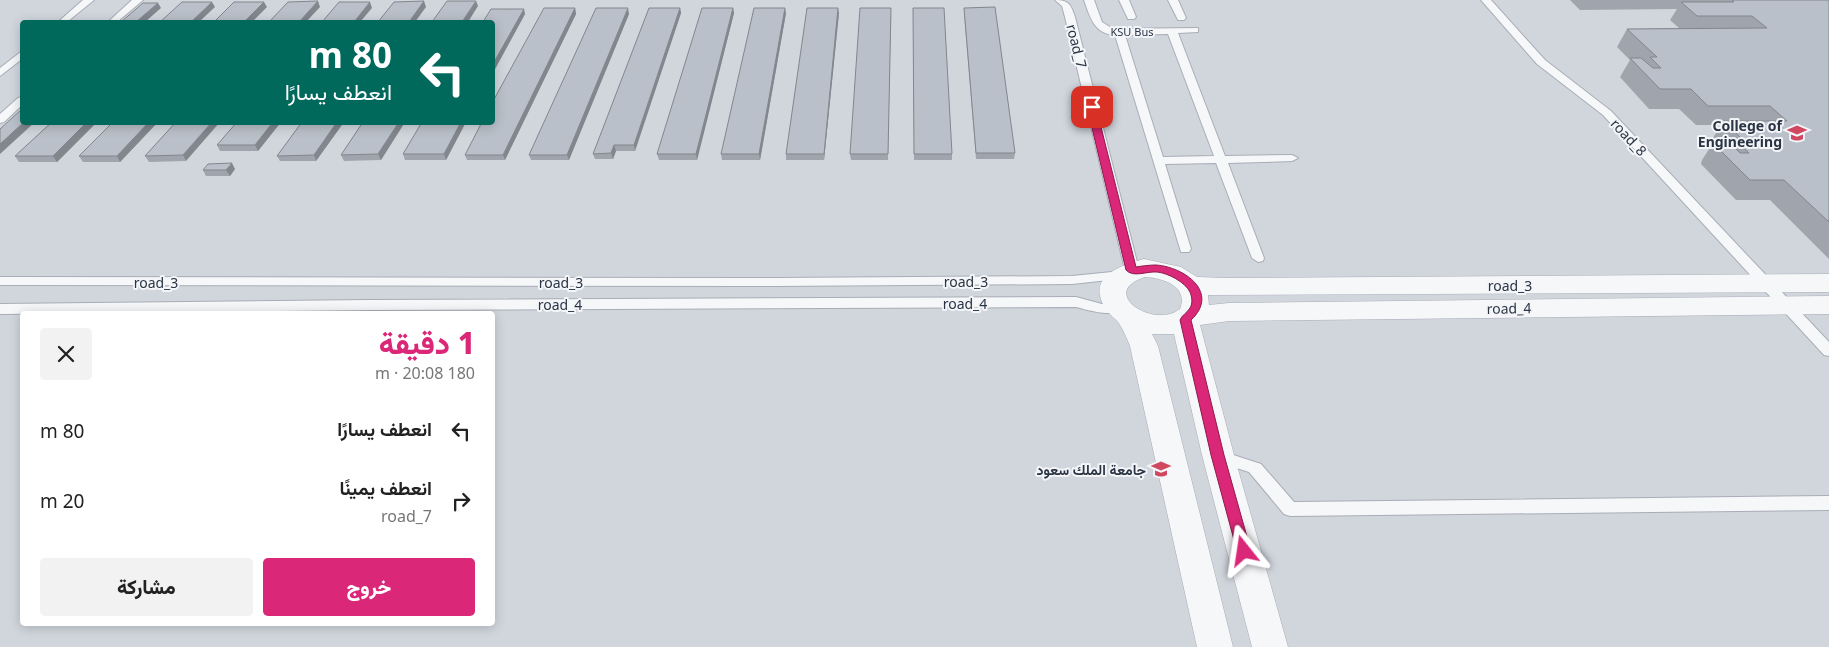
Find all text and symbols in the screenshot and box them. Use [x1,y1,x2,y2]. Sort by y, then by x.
street label: road_7 [1062,22,1092,70]
street label: KSU Bus [1111,24,1153,39]
text: 80 m [309,31,392,78]
icon: left [410,40,475,105]
text: انعطف يسارًا [285,76,392,106]
pin [1071,86,1113,128]
icon: arrive [1078,93,1106,121]
street label: road_8 [1607,114,1651,160]
place label: College of Engineering [1698,116,1784,151]
school or university icon: College of Engineering [1786,122,1808,144]
street label: road_3 [944,272,988,291]
street label: road_3 [134,273,178,292]
street label: road_3 [539,273,583,292]
street label: road_3 [1488,276,1532,295]
street label: road_4 [943,294,987,313]
street label: road_4 [538,295,582,314]
street label: road_4 [1487,298,1531,318]
text: 1 دقيقة [379,322,475,363]
button: close [40,328,92,380]
text: 180 m · 20:08 [375,362,475,384]
text: انعطف يسارًا [337,416,432,442]
icon: left [447,417,475,445]
text: 80 m [40,418,84,444]
school or university icon: جامعة الملك سعود [1150,458,1172,480]
place label: جامعة الملك سعود [1037,460,1146,479]
text: انعطف يمينًا [339,475,432,501]
icon: right [447,487,475,515]
text: 20 m [40,488,84,514]
text: road_7 [381,505,432,527]
position arrow [1217,524,1269,576]
button: مشاركة [40,558,253,616]
button: خروج [263,558,475,616]

